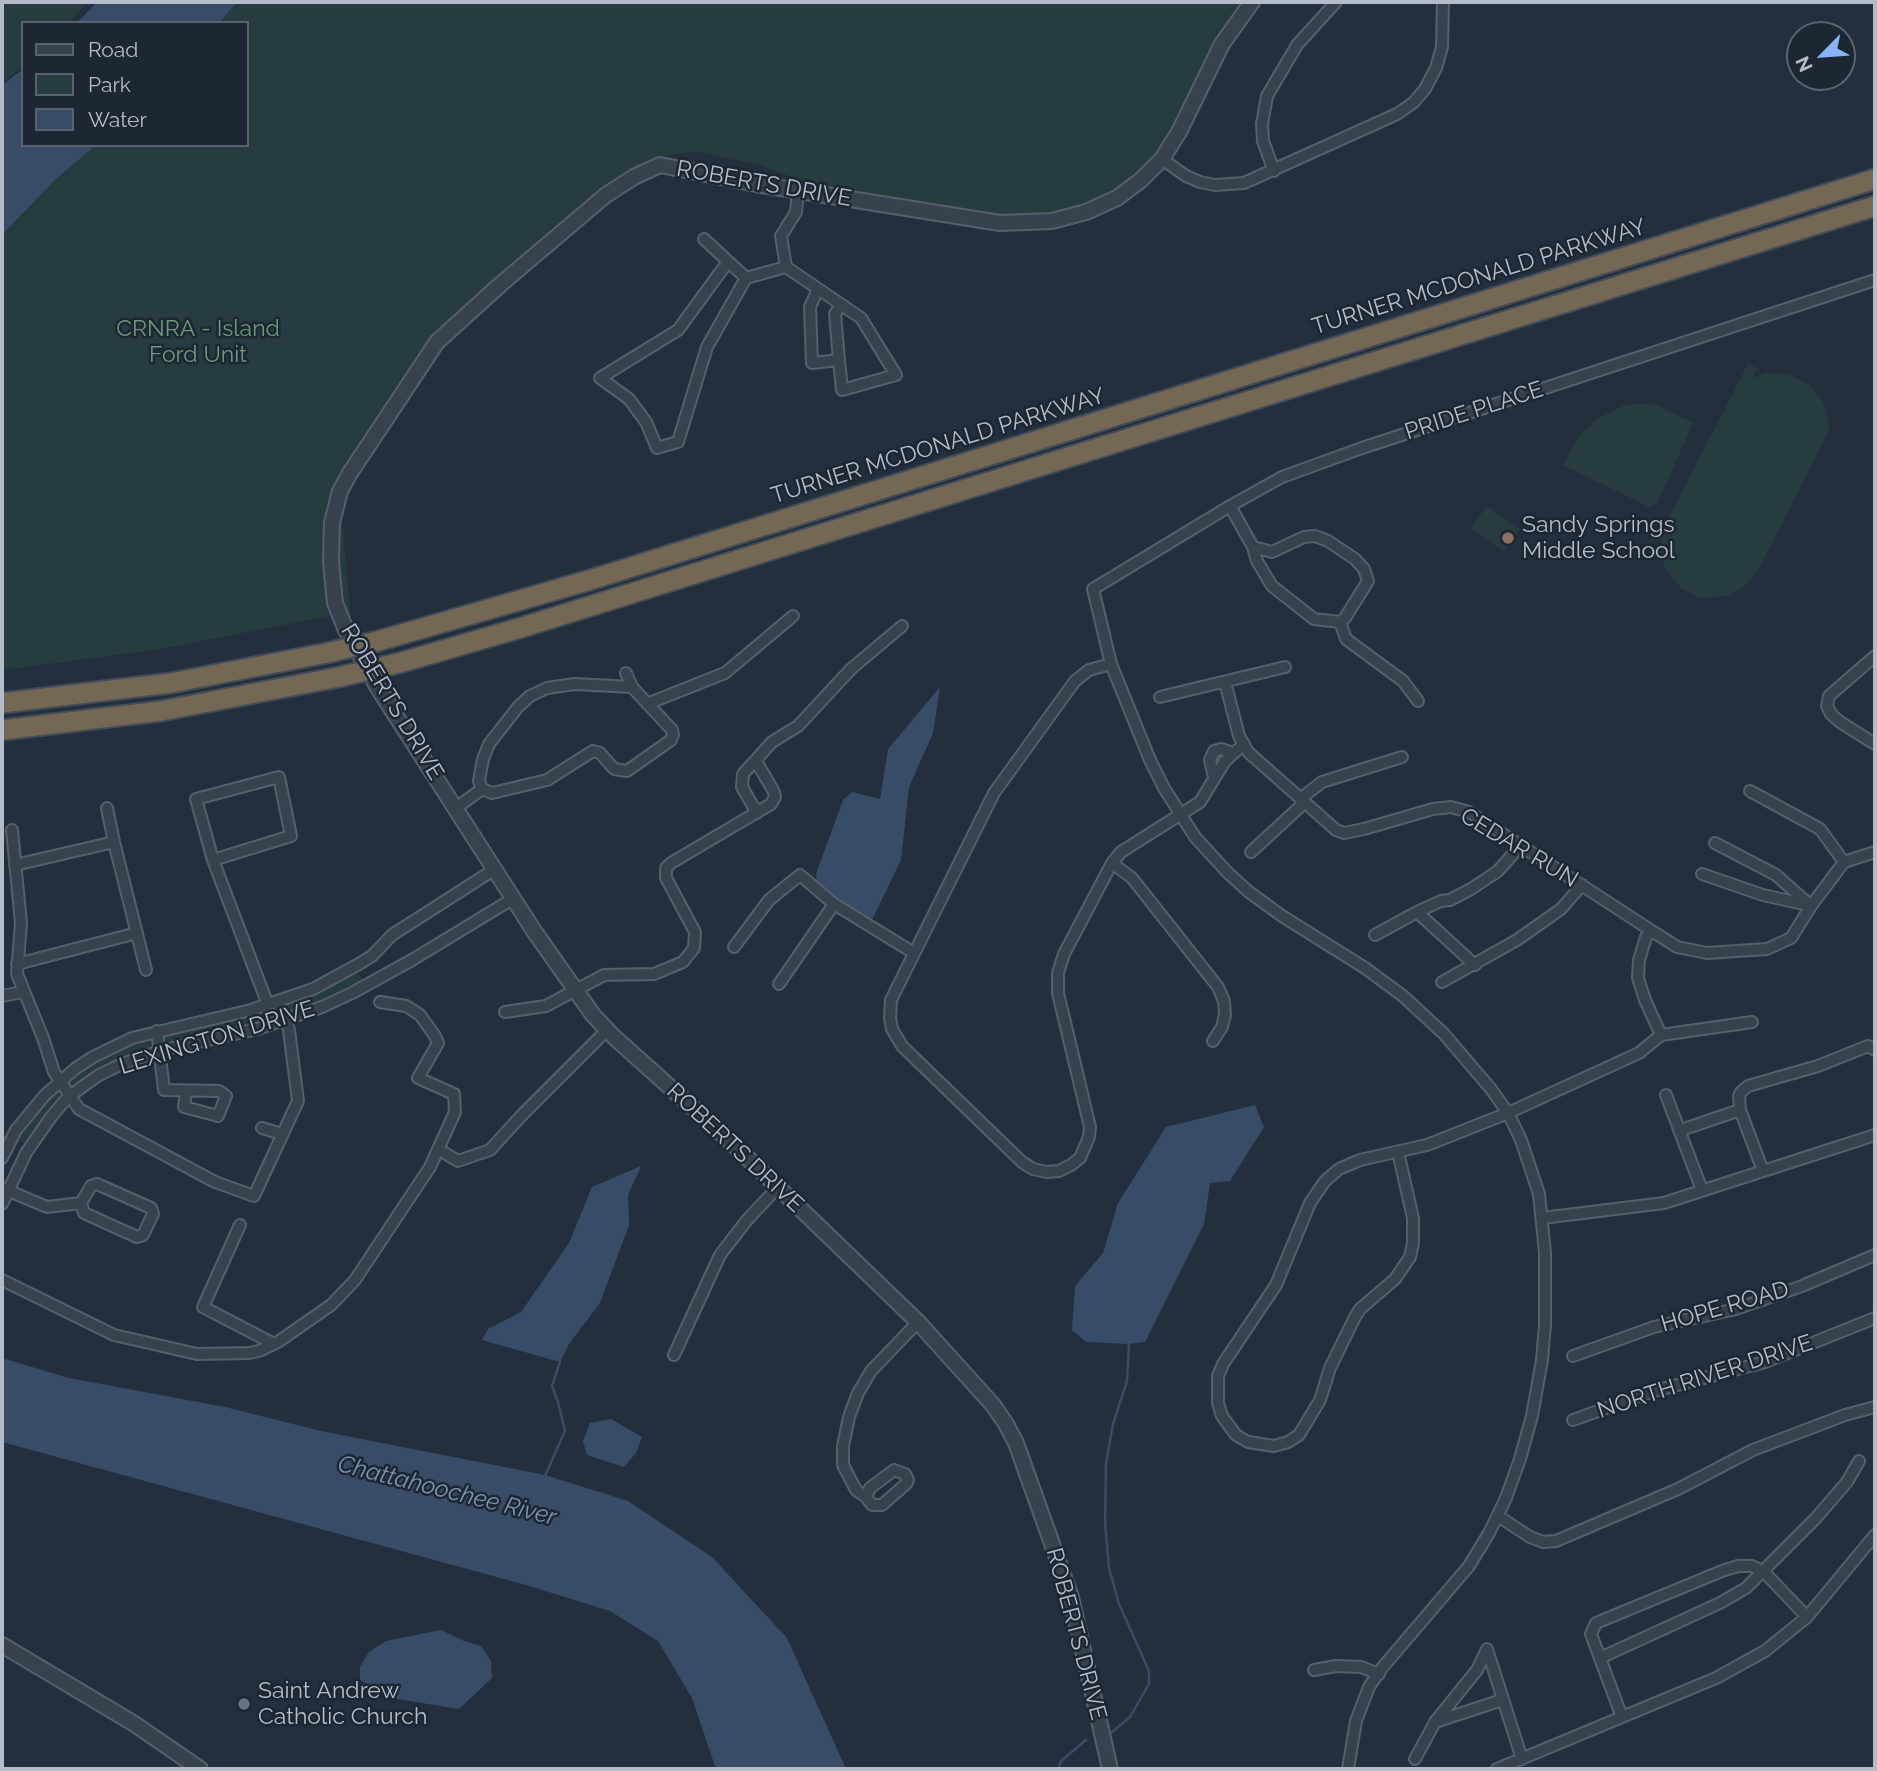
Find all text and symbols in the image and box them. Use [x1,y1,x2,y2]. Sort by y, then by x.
legend [21,21,248,147]
north arrow [1786,21,1856,91]
text: Road [88,37,138,62]
text: N [1791,53,1817,75]
text: Park [88,72,131,97]
text: Water [88,107,147,132]
street label: ROBERTS DRIVE [674,155,854,213]
street label: TURNER MCDONALD PARKWAY [1309,213,1649,341]
park label: CRNRA - Island Ford Unit [116,315,280,369]
street label: PRIDE PLACE [1401,376,1547,446]
street label: TURNER MCDONALD PARKWAY [768,382,1108,510]
place label: Sandy Springs Middle School [1522,511,1675,565]
marker: Sandy Springs Middle School [1500,530,1516,546]
street label: ROBERTS DRIVE [335,619,449,785]
street label: CEDAR RUN [1455,802,1583,894]
street label: LEXINGTON DRIVE [116,995,318,1081]
street label: ROBERTS DRIVE [661,1078,809,1218]
street label: HOPE ROAD [1658,1276,1792,1338]
street label: NORTH RIVER DRIVE [1594,1329,1816,1425]
water label: Chattahoochee River [335,1450,559,1532]
street label: ROBERTS DRIVE [1040,1545,1112,1723]
place label: Saint Andrew Catholic Church [258,1677,427,1731]
marker: Saint Andrew Catholic Church [236,1696,252,1712]

